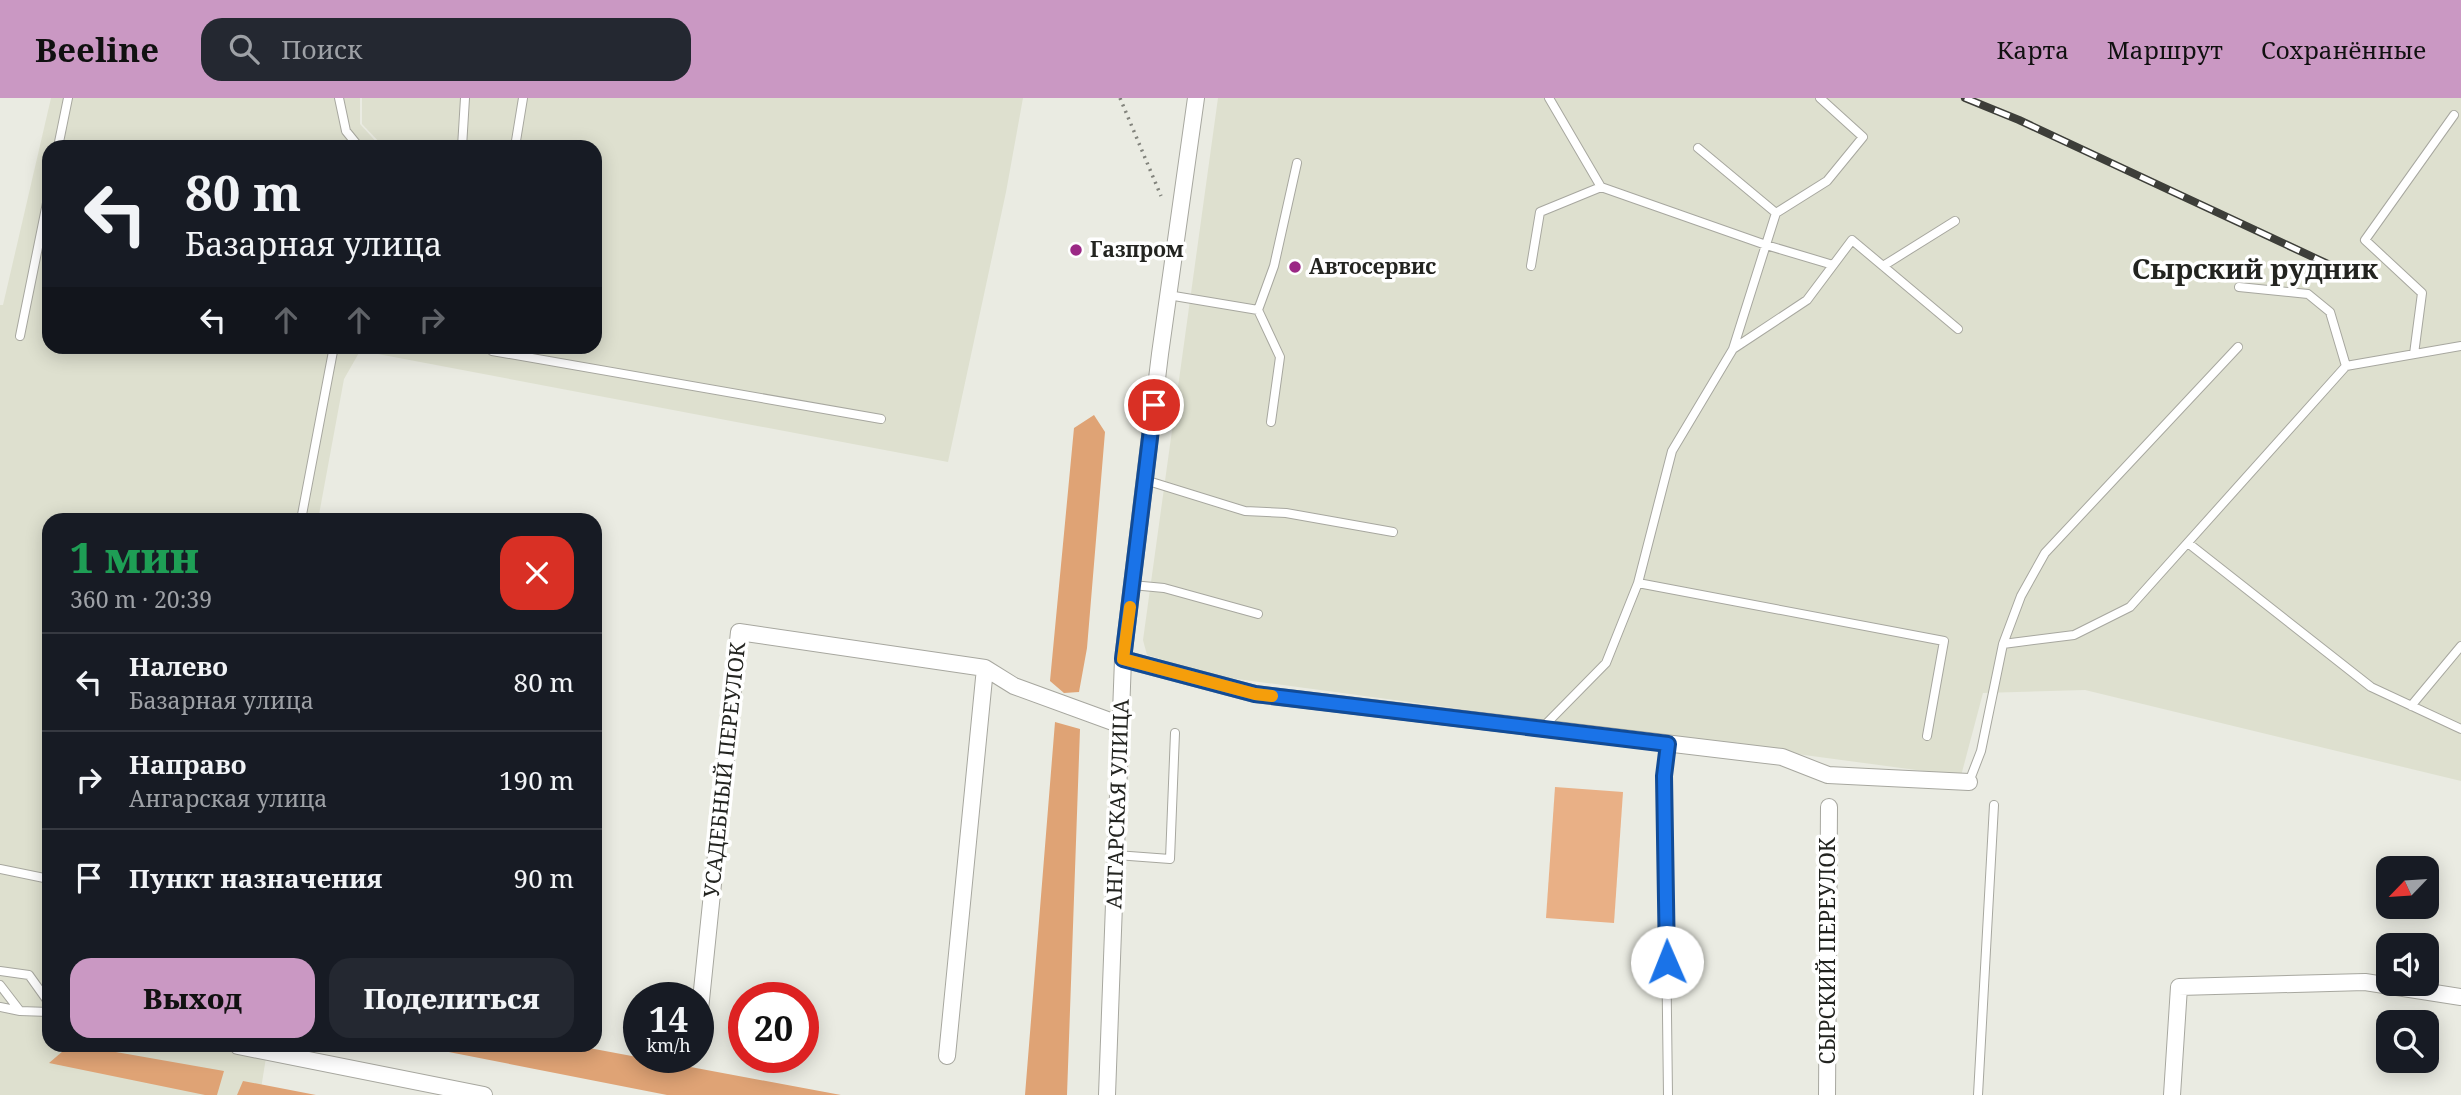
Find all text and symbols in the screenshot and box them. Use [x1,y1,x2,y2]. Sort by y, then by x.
search box [201,18,691,81]
text: Beeline [35,27,159,72]
icon: search [225,30,263,68]
text: Поиск [281,31,362,67]
text: Карта [1997,33,2069,66]
text: Маршрут [2107,33,2223,66]
text: Сохранённые [2261,33,2426,66]
text: 80 m [185,159,301,225]
icon: left [70,168,161,259]
text: Базарная улица [185,222,442,265]
place label: Газпром [1090,235,1184,263]
marker: Газпром [1068,242,1084,258]
district label: Сырский рудник [2132,249,2379,287]
place label: Автосервис [1309,252,1436,280]
marker: Автосервис [1287,259,1303,275]
icon: left [194,301,232,339]
icon: ahead [267,301,305,339]
icon: ahead [340,301,378,339]
icon: right [413,301,451,339]
pin [1124,375,1184,435]
icon: arrive [1135,386,1173,424]
text: 1 мин [70,528,199,585]
button: close [500,536,574,610]
text: 360 m · 20:39 [70,583,212,615]
street label: УСАДЕБНЫЙ ПЕРЕУЛОК [697,641,751,899]
text: Налево [129,648,228,684]
icon: left [70,663,108,701]
text: 80 m [514,664,574,700]
text: Базарная улица [129,684,314,716]
street label: АНГАРСКАЯ УЛИЦА [1099,698,1135,909]
text: Направо [129,746,247,782]
icon: right [70,761,108,799]
text: 190 m [499,762,574,798]
text: Ангарская улица [129,782,327,814]
street label: СЫРСКИЙ ПЕРЕУЛОК [1813,837,1841,1064]
north arrow [2376,856,2440,919]
map controls [2376,856,2439,1073]
icon: arrive [70,859,108,897]
text: Пункт назначения [129,860,382,896]
text: 90 m [514,860,574,896]
position arrow [1630,925,1704,999]
button: sound [2376,933,2439,996]
button: Выход [70,958,315,1038]
button: Поделиться [329,958,574,1038]
speed limit sign: 20 [728,982,819,1073]
text: 14 [649,995,688,1042]
button: search [2376,1010,2439,1073]
text: km/h [646,1033,691,1057]

